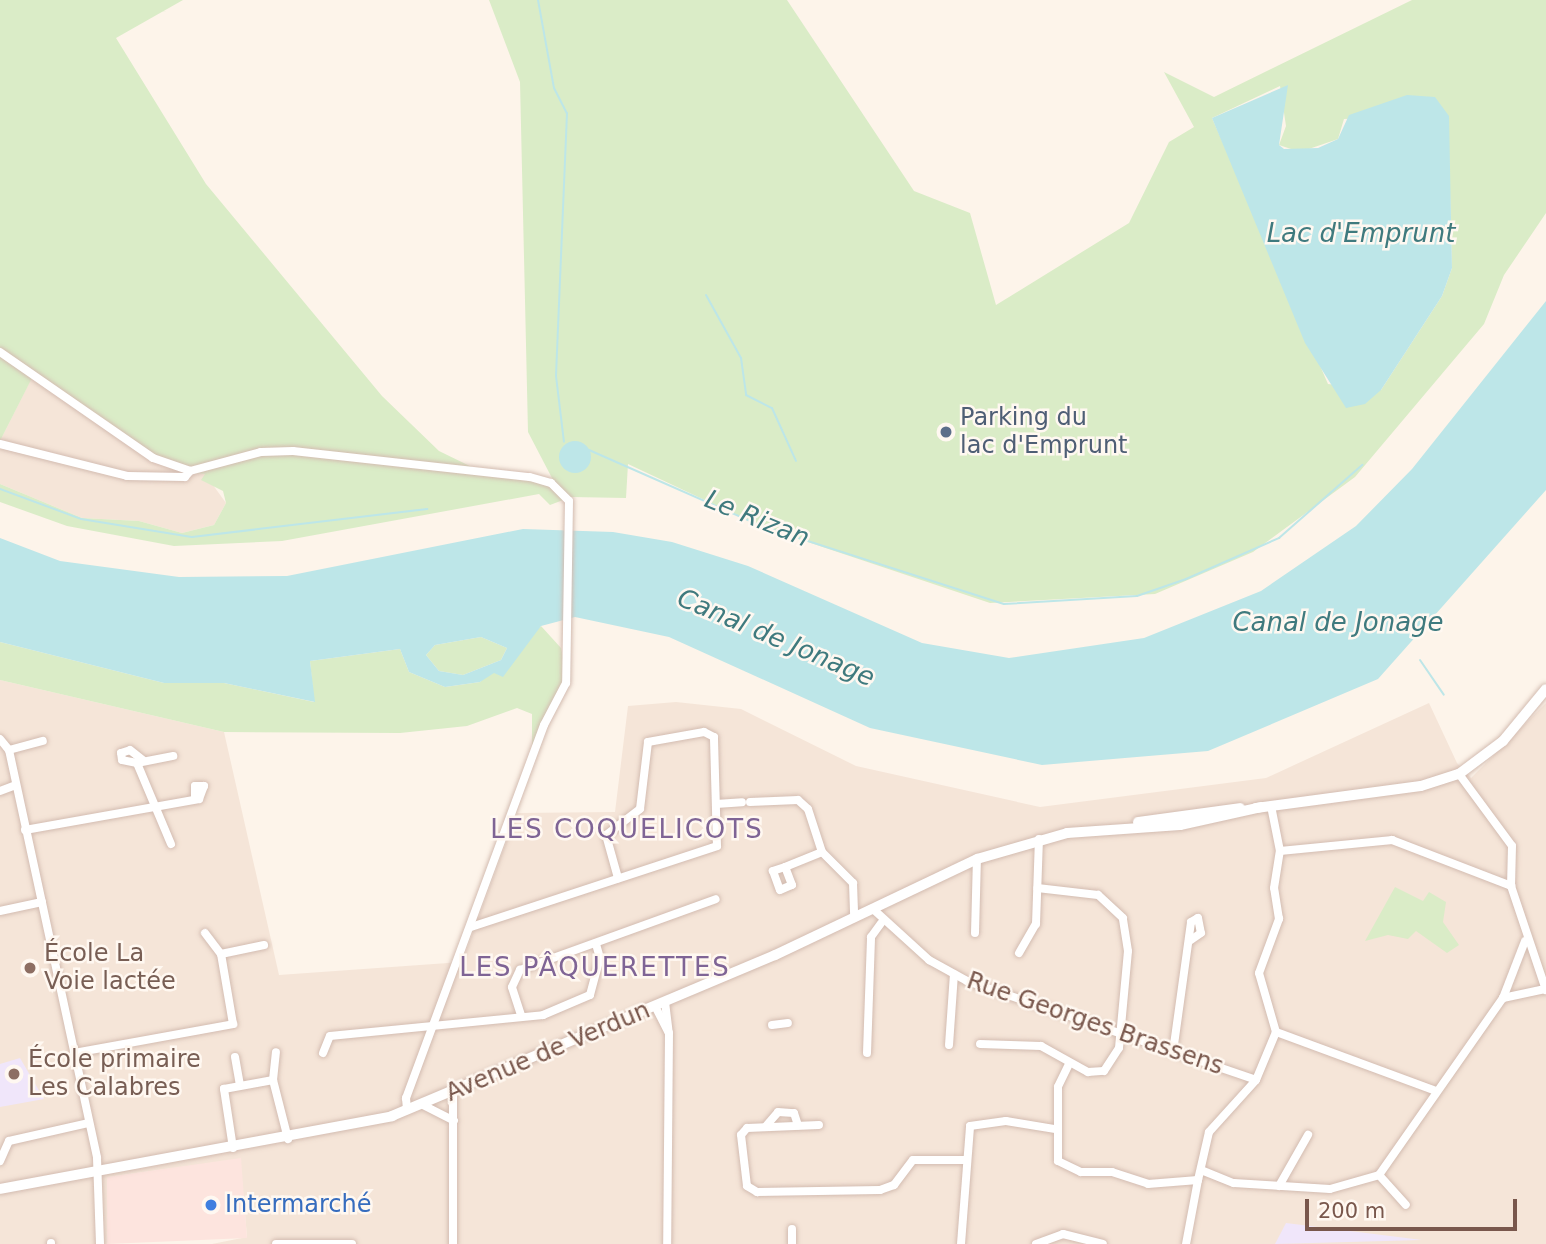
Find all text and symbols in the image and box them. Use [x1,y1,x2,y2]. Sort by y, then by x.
water label: Lac d'Emprunt [1267,218,1455,250]
place label: Parking du lac d'Emprunt [960,404,1128,460]
marker: Parking du lac d'Emprunt [938,424,954,440]
water label: Le Rizan [700,484,814,554]
water label: Canal de Jonage [673,582,879,694]
water label: Canal de Jonage [1232,607,1444,639]
district label: LES COQUELICOTS [492,814,762,846]
place label: École La Voie lactée [44,940,176,996]
district label: LES PÂQUERETTES [461,952,729,984]
marker: École La Voie lactée [22,960,38,976]
street label: Rue Georges Brassens [963,967,1227,1081]
street label: Avenue de Verdun [442,996,654,1108]
place label: École primaire Les Calabres [28,1046,201,1102]
marker: École primaire Les Calabres [6,1066,22,1082]
scale bar [1308,1184,1520,1228]
place label: Intermarché [225,1191,372,1219]
marker: Intermarché [203,1197,219,1213]
text: 200 m [1318,1199,1385,1223]

